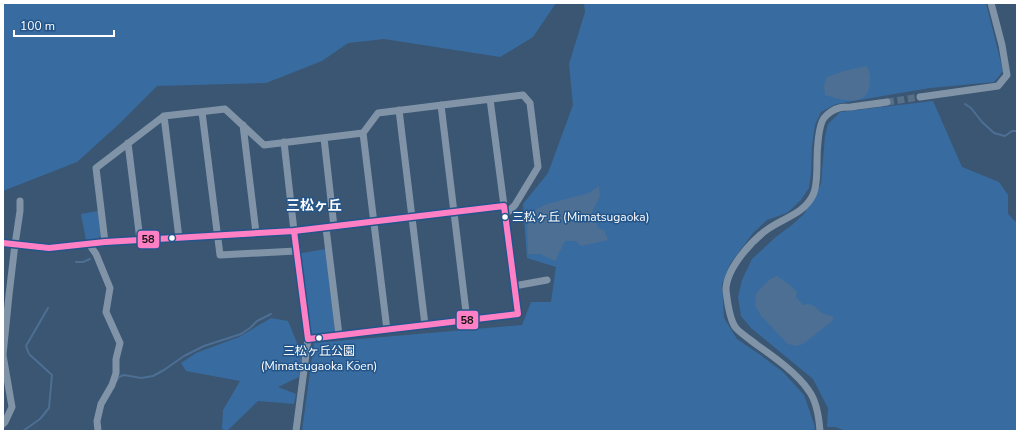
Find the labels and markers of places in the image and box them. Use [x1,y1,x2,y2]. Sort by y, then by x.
place label: 三松ヶ丘 (Mimatsugaoka) [512,209,649,225]
marker: 三松ヶ丘 (Mimatsugaoka) [500,212,510,222]
unlabelled marker [167,233,177,243]
marker: 三松ヶ丘公園 (Mimatsugaoka Kōen) [314,333,324,343]
place label: 三松ヶ丘公園 (Mimatsugaoka Kōen) [261,343,377,374]

